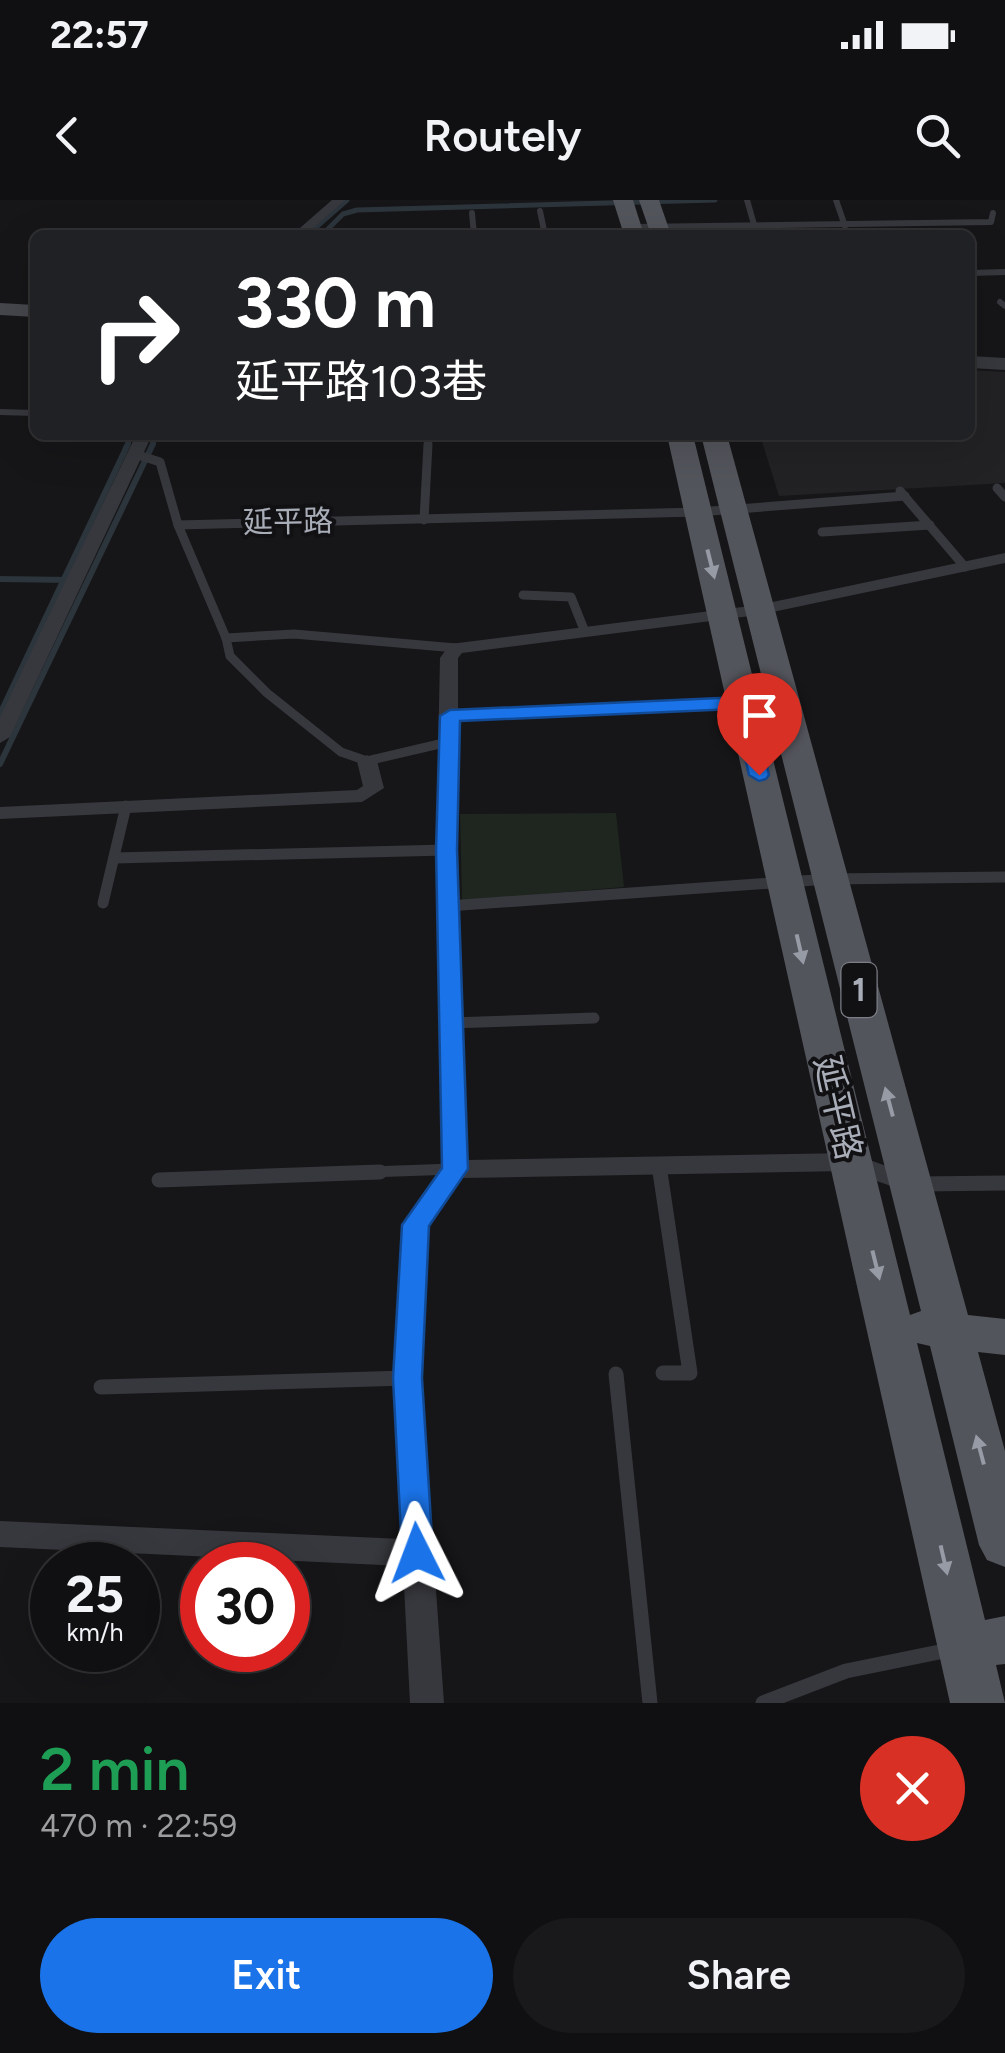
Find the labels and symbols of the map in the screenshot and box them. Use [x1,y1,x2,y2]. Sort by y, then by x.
street label: 延平路 [243,502,333,541]
one-way arrow [703,549,719,580]
pin [717,673,802,776]
one-way arrow [793,933,808,964]
road number: 1 [842,963,876,1017]
street label: 延平路 [806,1052,870,1164]
one-way arrow [880,1086,896,1117]
one-way arrow [868,1250,884,1281]
one-way arrow [971,1435,987,1466]
position arrow [365,1501,469,1605]
speed limit sign: 30 [180,1542,310,1672]
one-way arrow [936,1545,952,1576]

